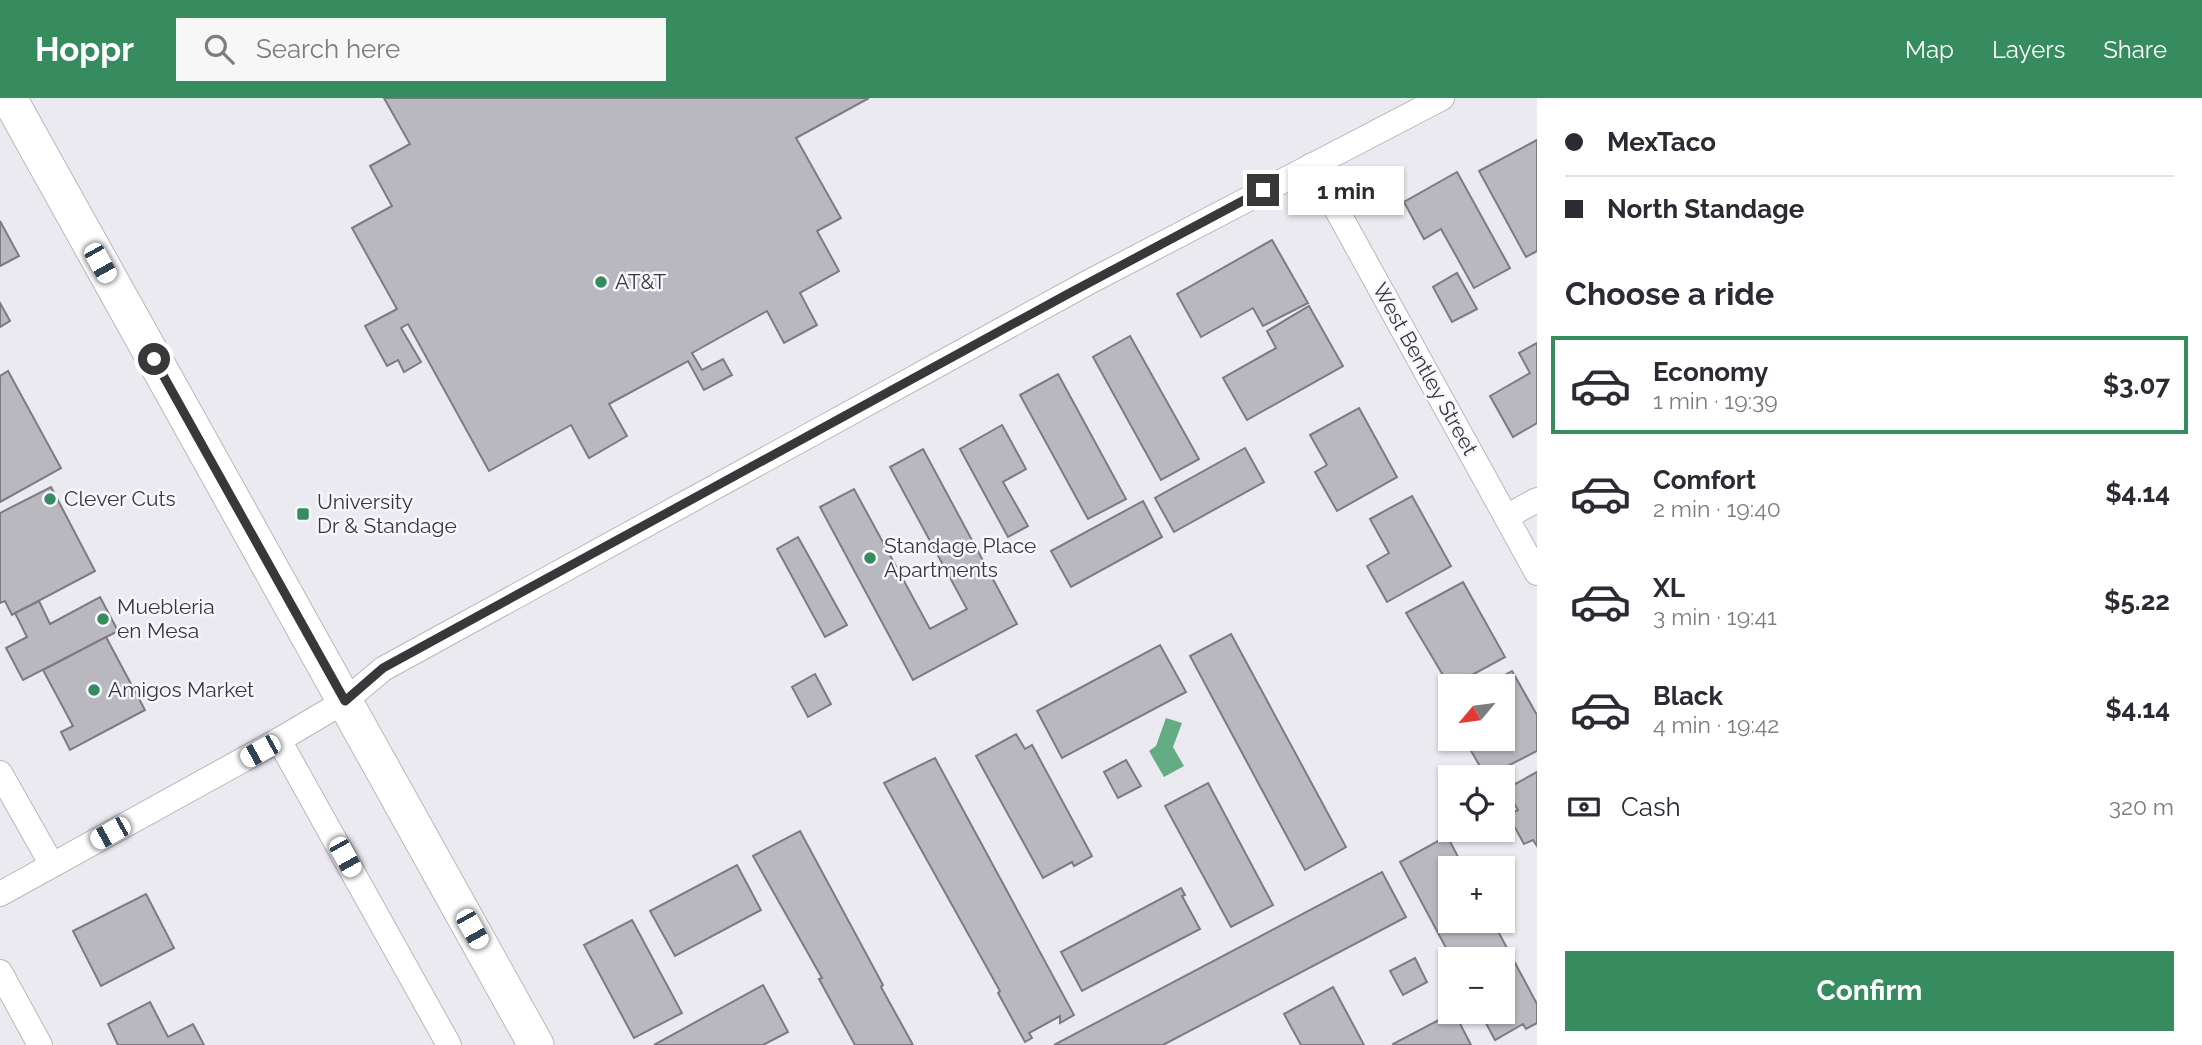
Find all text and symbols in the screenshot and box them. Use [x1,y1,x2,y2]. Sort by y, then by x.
search box [176,18,666,81]
text: Hoppr [35,30,134,69]
icon: search [200,30,238,68]
text: Search here [256,34,400,64]
text: Map [1905,35,1954,64]
text: Layers [1992,35,2065,64]
text: Share [2103,35,2167,64]
text: MexTaco [1607,127,1716,157]
callout: 1 min [1288,166,1403,214]
route end [1247,174,1279,206]
text: 1 min [1317,177,1375,204]
text: North Standage [1607,194,1804,224]
car [81,240,120,286]
place label: AT&T [615,269,666,294]
marker: AT&T [593,274,609,290]
text: Choose a ride [1565,275,1774,312]
street label: West Bentley Street [1368,278,1483,459]
route start [138,343,170,375]
icon: car [1569,354,1632,417]
text: Economy [1653,357,1768,387]
text: $3.07 [2103,370,2170,400]
text: 1 min · 19:39 [1653,387,1778,414]
icon: car [1569,462,1632,525]
text: Comfort [1653,465,1756,495]
text: $4.14 [2105,478,2170,508]
place label: Clever Cuts [64,486,176,511]
place label: University Dr & Standage [317,489,457,538]
marker: Clever Cuts [42,491,58,507]
text: 2 min · 19:40 [1653,495,1781,522]
marker: University Dr & Standage [295,506,311,522]
place label: Standage Place Apartments [884,533,1036,582]
marker: Standage Place Apartments [862,550,878,566]
icon: car [1569,570,1632,633]
text: XL [1653,573,1685,603]
text: $5.22 [2104,586,2170,616]
place label: Muebleria en Mesa [117,594,215,643]
text: 3 min · 19:41 [1653,603,1777,630]
marker: Muebleria en Mesa [95,611,111,627]
north arrow [1438,674,1516,751]
map controls [1438,674,1515,1024]
place label: Amigos Market [108,677,254,702]
icon: car [1569,678,1632,741]
text: Black [1653,681,1723,711]
marker: Amigos Market [86,682,102,698]
text: $4.14 [2105,694,2170,724]
text: 4 min · 19:42 [1653,711,1779,738]
car [237,732,284,770]
button: locate [1438,765,1515,842]
icon: cash [1565,788,1603,826]
text: Cash [1621,792,1681,822]
text: 320 m [2109,793,2174,820]
car [87,814,134,852]
car [326,834,365,880]
button: + [1438,856,1515,933]
car [453,906,492,952]
button: − [1438,947,1515,1024]
button: Confirm [1565,951,2174,1031]

